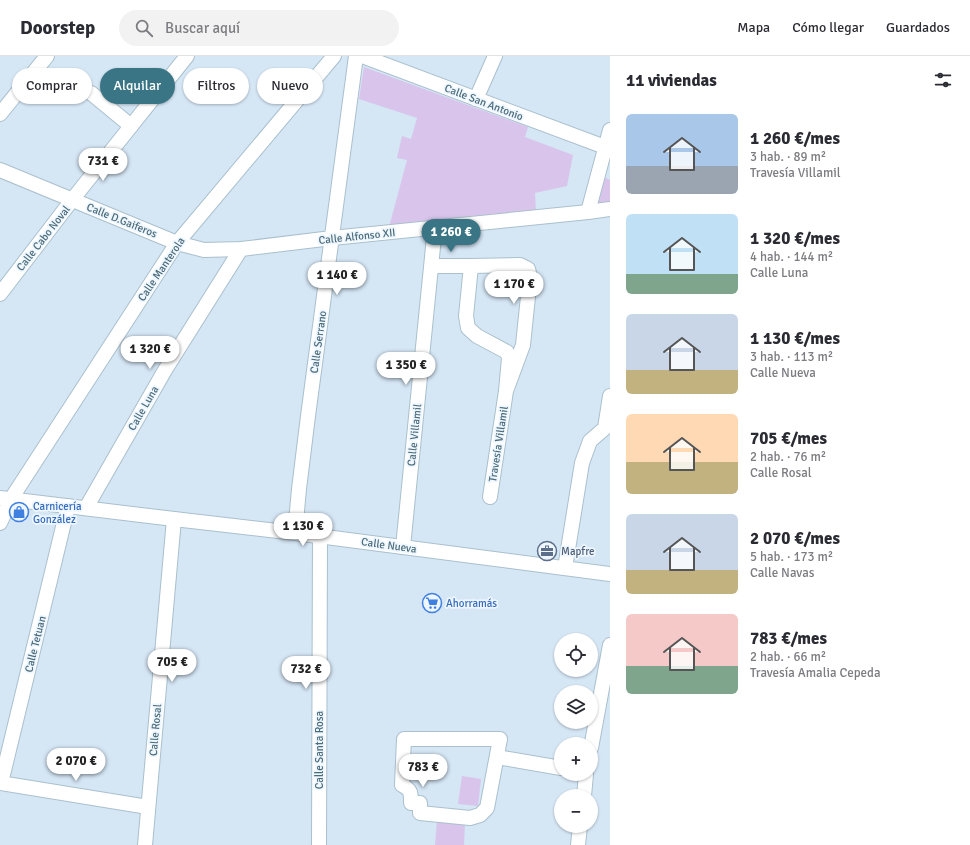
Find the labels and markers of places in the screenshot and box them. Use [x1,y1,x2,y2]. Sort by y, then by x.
pin: 731 € [75,148,131,182]
pin: 1 260 € [414,219,488,253]
pin: 1 140 € [300,262,374,296]
pin: 1 170 € [477,271,551,305]
pin: 1 320 € [113,336,187,370]
pin: 1 350 € [369,352,443,386]
place label: Carnicería González [33,500,82,526]
shop icon: Carnicería González [8,501,30,523]
pin: 1 130 € [266,513,340,547]
office icon: Mapfre [536,540,558,562]
place label: Mapfre [561,545,595,558]
supermarket icon: Ahorramás [421,592,443,614]
place label: Ahorramás [446,597,497,610]
pin: 705 € [144,649,200,683]
pin: 732 € [278,656,334,690]
pin: 2 070 € [39,748,113,782]
pin: 783 € [395,754,451,788]

